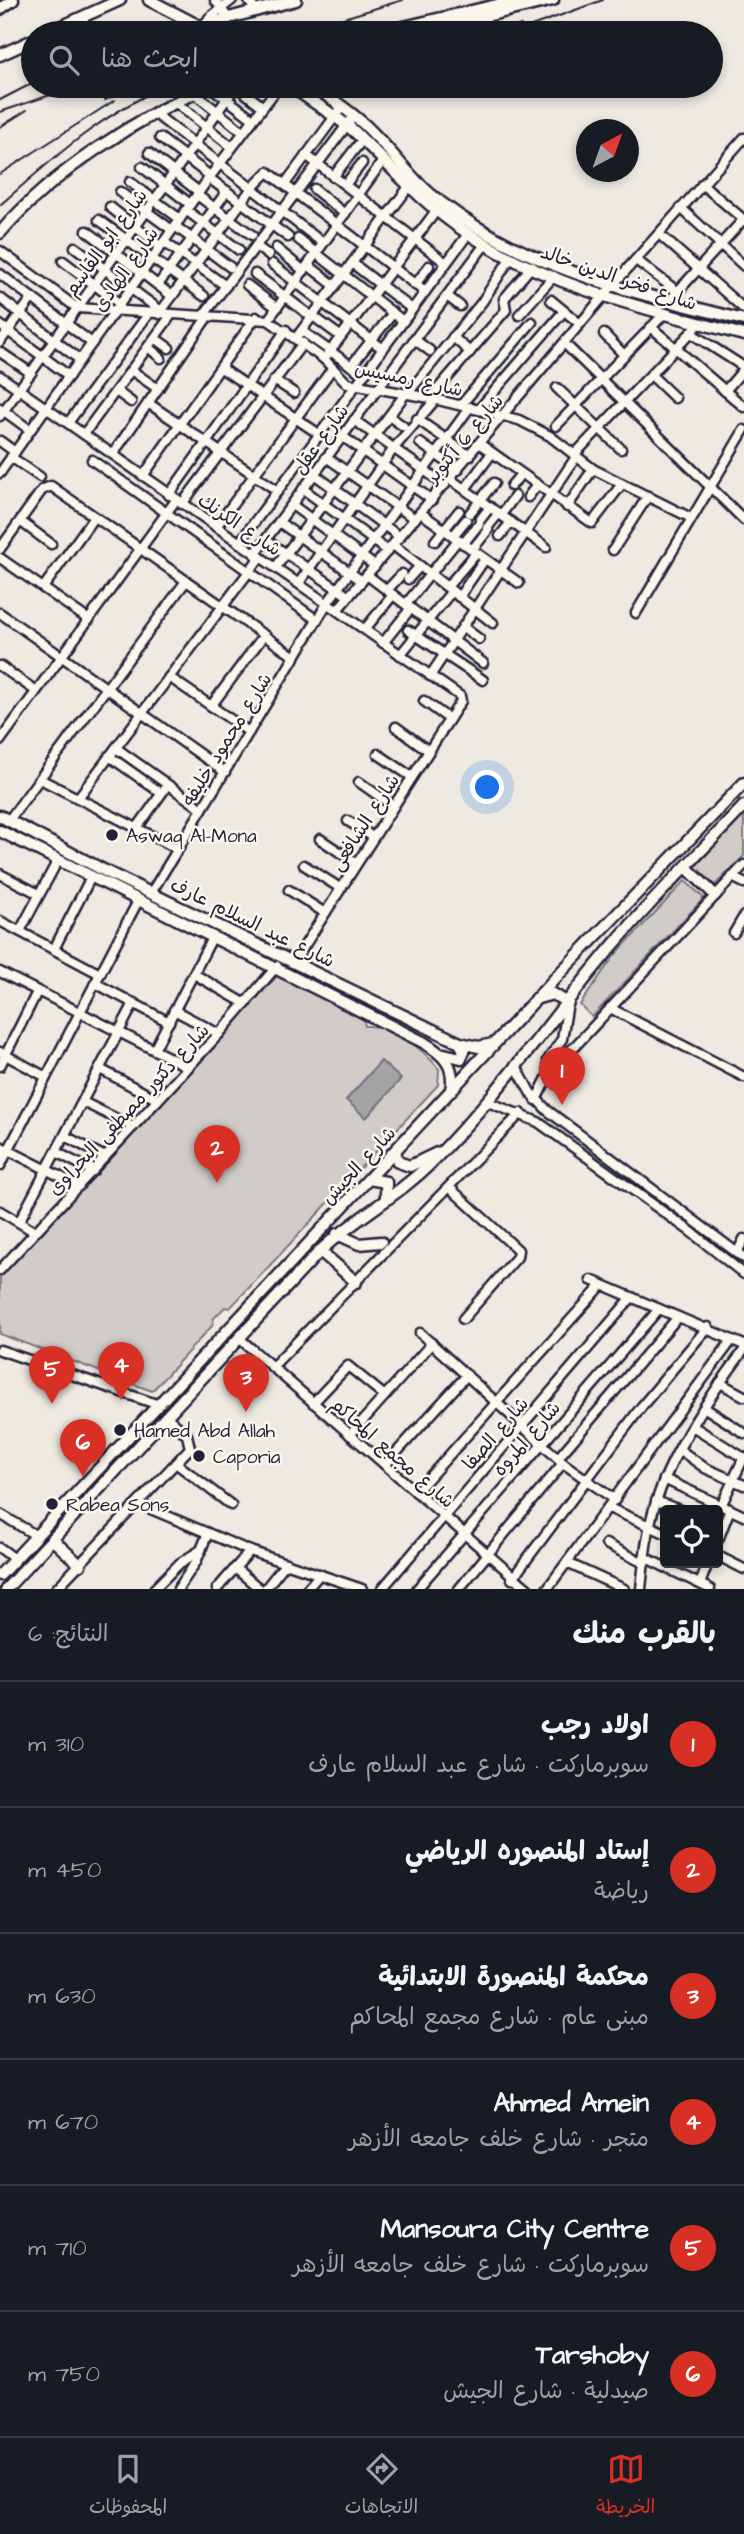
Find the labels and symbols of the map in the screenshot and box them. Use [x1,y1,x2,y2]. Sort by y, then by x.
north arrow [576,119,639,182]
street label: شارع ابو القاسم [58,184,154,302]
street label: شارع الهادى [87,222,165,318]
street label: شارع فخر الدين خالد [537,239,700,318]
street label: شارع رمسيس [352,355,465,404]
street label: شارع 6 أكتوبر [419,389,510,491]
street label: شارع عقل [287,399,356,481]
street label: شارع الكرنك [192,487,286,563]
street label: شارع محمود خليفه [175,668,279,812]
street label: شارع الشافعى [324,769,407,877]
your location [470,770,504,804]
place label: Aswaq Al-Mona [126,823,257,850]
marker: Aswaq Al-Mona [104,827,120,843]
street label: شارع عبد السلام عارف [166,872,339,975]
street label: شارع دكتور مصطفى البحراوى [42,1018,216,1202]
pin: 1 [539,1047,585,1105]
street label: شارع الجيش [316,1121,403,1211]
pin: 2 [194,1125,240,1183]
pin: 4 [98,1342,144,1400]
pin: 5 [29,1346,75,1404]
pin: 3 [223,1354,269,1412]
street label: شارع مجمع المحاكم [324,1391,460,1515]
street label: شارع الصفا [457,1392,536,1476]
street label: شارع المروه [487,1396,567,1482]
place label: Hamed Abd Allah [134,1418,276,1445]
pin: 6 [60,1419,106,1477]
marker: Hamed Abd Allah [112,1422,128,1438]
place label: Caporia [213,1444,281,1471]
marker: Caporia [191,1448,207,1464]
place label: Rabea Sons [66,1492,169,1519]
marker: Rabea Sons [44,1496,60,1512]

